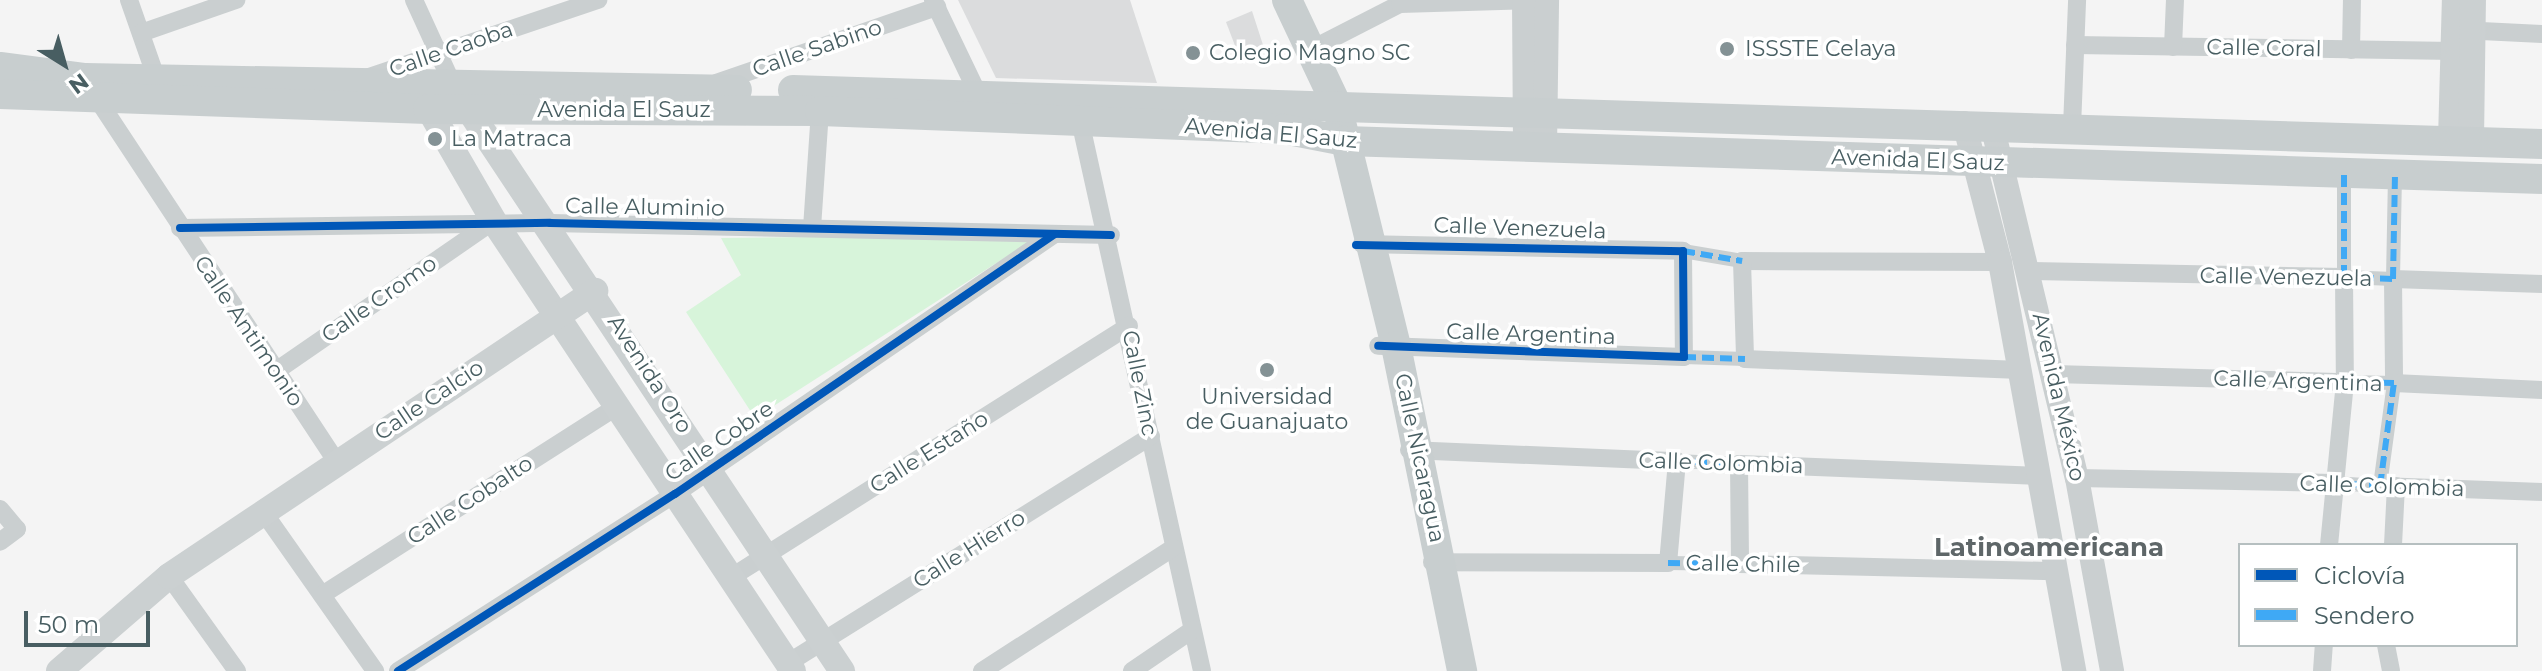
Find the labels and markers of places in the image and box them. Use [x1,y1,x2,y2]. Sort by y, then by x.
place label: ISSSTE Celaya [1745,36,1896,62]
marker: ISSSTE Celaya [1716,38,1738,60]
place label: Colegio Magno SC [1209,40,1410,66]
marker: Colegio Magno SC [1184,44,1202,62]
place label: La Matraca [451,126,572,152]
marker: La Matraca [426,130,444,148]
marker: Universidad de Guanajuato [1258,361,1276,379]
place label: Universidad de Guanajuato [1186,383,1348,434]

